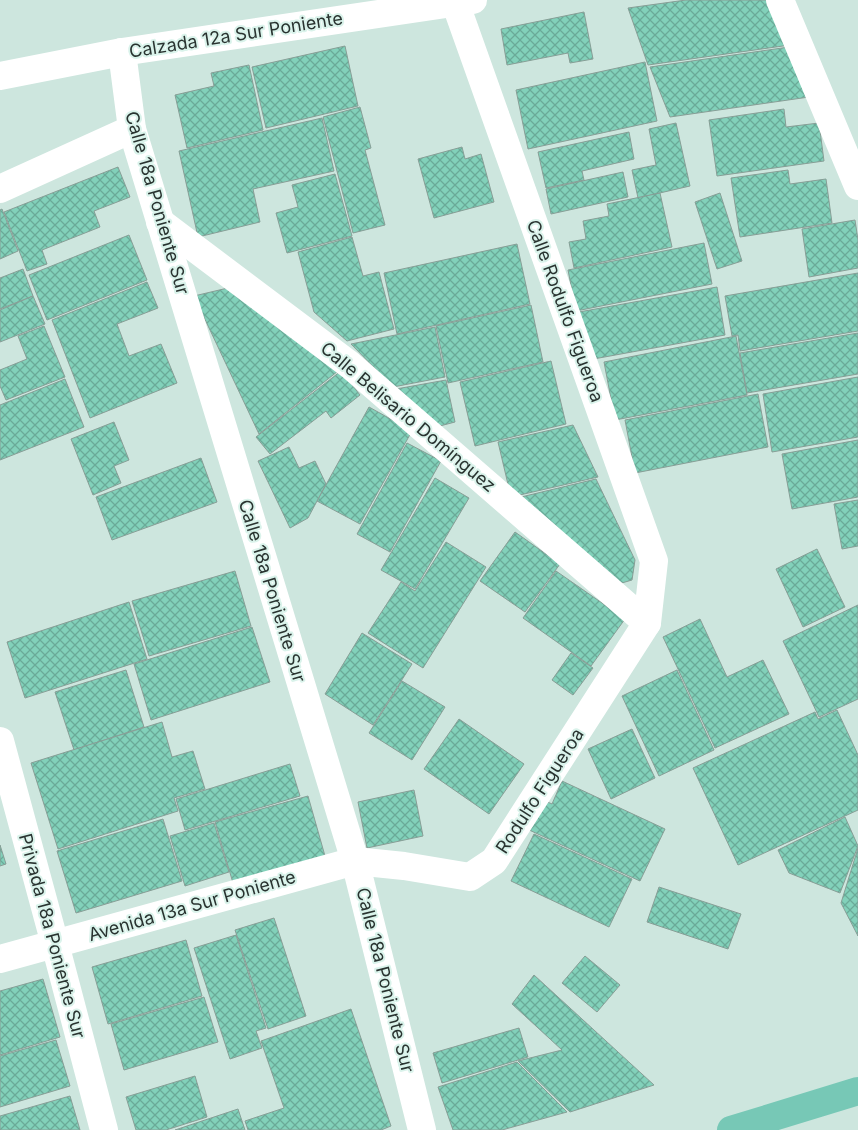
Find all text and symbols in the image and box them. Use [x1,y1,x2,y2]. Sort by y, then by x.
street label: Calzada 12a Sur Poniente [128,7,344,62]
street label: Calle 18a Poniente Sur [121,109,194,297]
street label: Calle Rodulfo Figueroa [523,217,608,405]
street label: Calle Belisario Domínguez [317,337,500,496]
street label: Calle 18a Poniente Sur [235,497,310,685]
street label: Rodulfo Figueroa [491,724,588,857]
street label: Privada 18a Poniente Sur [15,831,90,1041]
street label: Avenida 13a Sur Poniente [86,866,298,945]
street label: Calle 18a Poniente Sur [352,885,419,1075]

